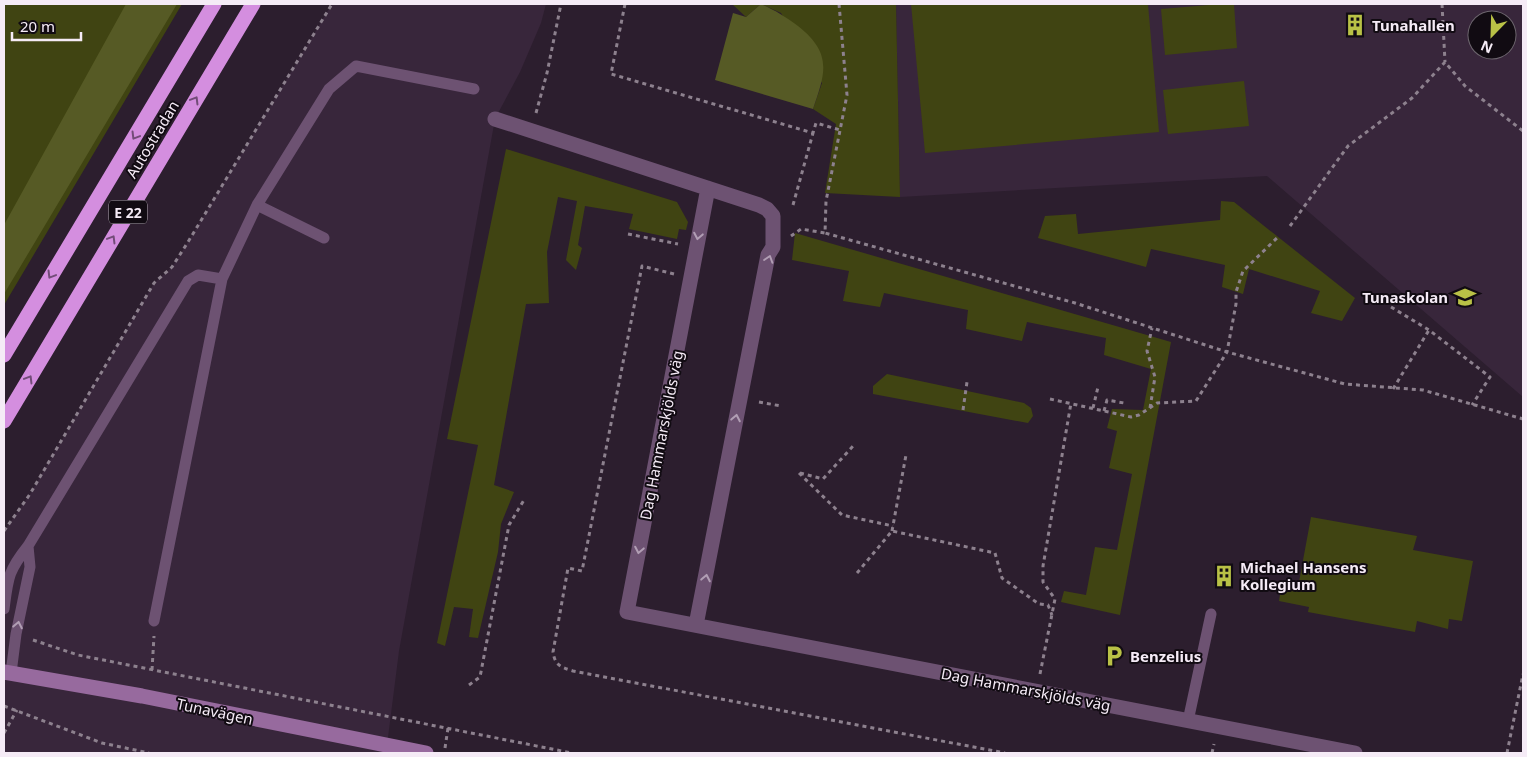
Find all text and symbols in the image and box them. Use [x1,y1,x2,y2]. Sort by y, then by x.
scale bar [12,10,81,42]
north arrow [1467,10,1517,60]
building icon: Tunahallen [1342,12,1368,38]
place label: Tunahallen [1372,15,1455,35]
text: 20 m [20,16,55,36]
text: N [1478,36,1496,58]
street label: Autostradan [121,96,183,182]
one-way arrow [189,96,199,105]
one-way arrow [131,130,141,139]
road number: E 22 [109,200,147,223]
one-way arrow [694,232,704,241]
one-way arrow [106,236,116,245]
one-way arrow [763,255,773,264]
one-way arrow [48,270,58,279]
school or university icon: Tunaskolan [1452,284,1478,310]
place label: Tunaskolan [1362,287,1448,307]
street label: Dag Hammarskjölds väg [635,349,687,521]
one-way arrow [22,375,32,384]
one-way arrow [730,414,741,422]
one-way arrow [634,546,644,555]
place label: Michael Hansens Kollegium [1240,557,1366,594]
building icon: Michael Hansens Kollegium [1211,563,1237,589]
one-way arrow [700,573,710,582]
one-way arrow [12,620,23,629]
parking icon: Benzelius [1101,643,1127,669]
place label: Benzelius [1130,646,1201,666]
street label: Dag Hammarskjölds väg [940,663,1112,715]
street label: Tunavägen [175,693,255,729]

